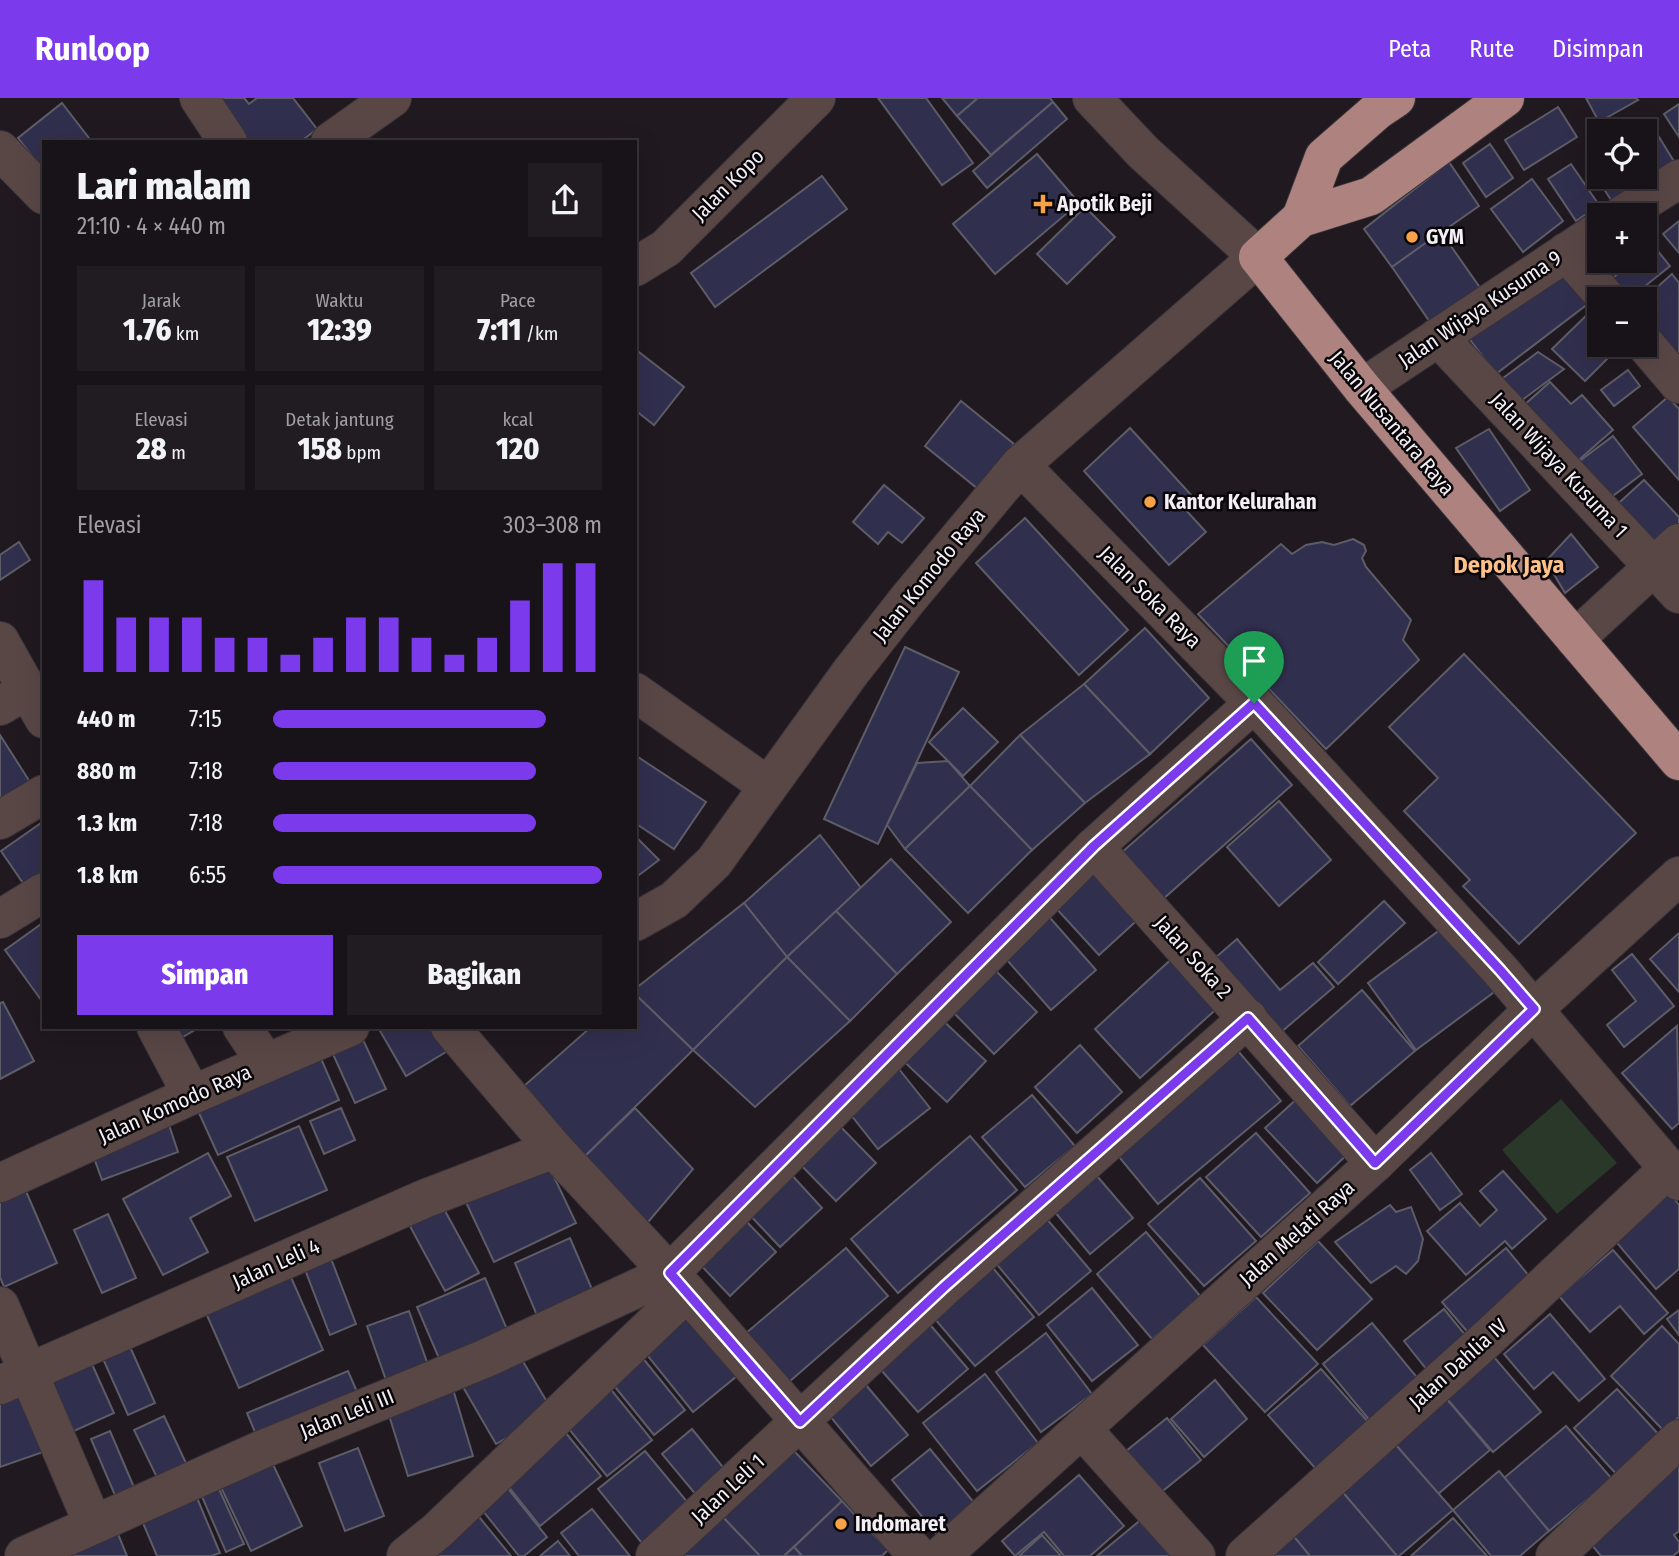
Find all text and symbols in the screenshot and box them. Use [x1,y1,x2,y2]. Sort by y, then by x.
text: Runloop [35,29,150,69]
text: Peta [1388,35,1431,63]
text: Rute [1469,35,1514,63]
text: Disimpan [1552,35,1644,63]
map controls [1587,119,1657,357]
button: locate [1587,119,1657,189]
street label: Jalan Kopo [686,143,770,227]
text: Lari malam [77,163,251,209]
button: share [528,163,602,237]
place label: Apotik Beji [1056,191,1152,217]
marker: Apotik Beji [1035,196,1051,212]
button: + [1587,203,1657,273]
text: 21:10 · 4 × 440 m [77,212,226,240]
place label: GYM [1426,224,1464,250]
marker: GYM [1404,229,1420,245]
street label: Jalan Wijaya Kusuma 9 [1393,245,1567,373]
button: − [1587,287,1657,357]
text: Jarak [142,289,181,312]
text: Waktu [316,289,363,312]
text: Pace [500,289,536,312]
text: 1.76 [123,312,171,348]
text: 12:39 [307,312,372,348]
text: 7:11 [477,312,522,348]
text: km [171,322,199,345]
text: /km [522,322,558,345]
street label: Jalan Nusantara Raya [1324,345,1460,501]
street label: Jalan Wijaya Kusuma 1 [1485,387,1633,543]
text: Elevasi [135,408,188,431]
text: Detak jantung [285,408,394,431]
text: kcal [502,408,533,431]
text: 28 [137,431,167,467]
text: 158 [298,431,342,467]
text: 120 [496,431,540,467]
text: m [167,441,186,464]
text: bpm [342,441,381,464]
place label: Kantor Kelurahan [1164,489,1317,515]
marker: Kantor Kelurahan [1142,494,1158,510]
street label: Jalan Komodo Raya [867,503,991,647]
text: Elevasi [77,511,142,539]
text: 303–308 m [503,511,602,539]
street label: Jalan Soka Raya [1093,540,1207,654]
district label: Depok Jaya [1454,551,1565,579]
pin [1224,631,1284,703]
icon: arrive [1235,642,1273,680]
text: 440 m [77,705,136,733]
text: 7:15 [189,705,222,733]
text: 880 m [77,757,136,785]
text: 7:18 [189,757,223,785]
text: 1.3 km [77,809,137,837]
text: 7:18 [189,809,223,837]
text: 1.8 km [77,861,138,889]
text: 6:55 [189,861,226,889]
street label: Jalan Soka 2 [1149,910,1237,1004]
button: Simpan [77,935,333,1015]
button: Bagikan [347,935,602,1015]
street label: Jalan Komodo Raya [95,1059,255,1149]
street label: Jalan Melati Raya [1234,1174,1360,1292]
street label: Jalan Leli 4 [228,1233,324,1295]
street label: Jalan Dahlia IV [1404,1313,1513,1415]
street label: Jalan Leli III [296,1383,398,1445]
street label: Jalan Leli 1 [686,1449,770,1529]
place label: Indomaret [855,1511,947,1537]
marker: Indomaret [833,1516,849,1532]

